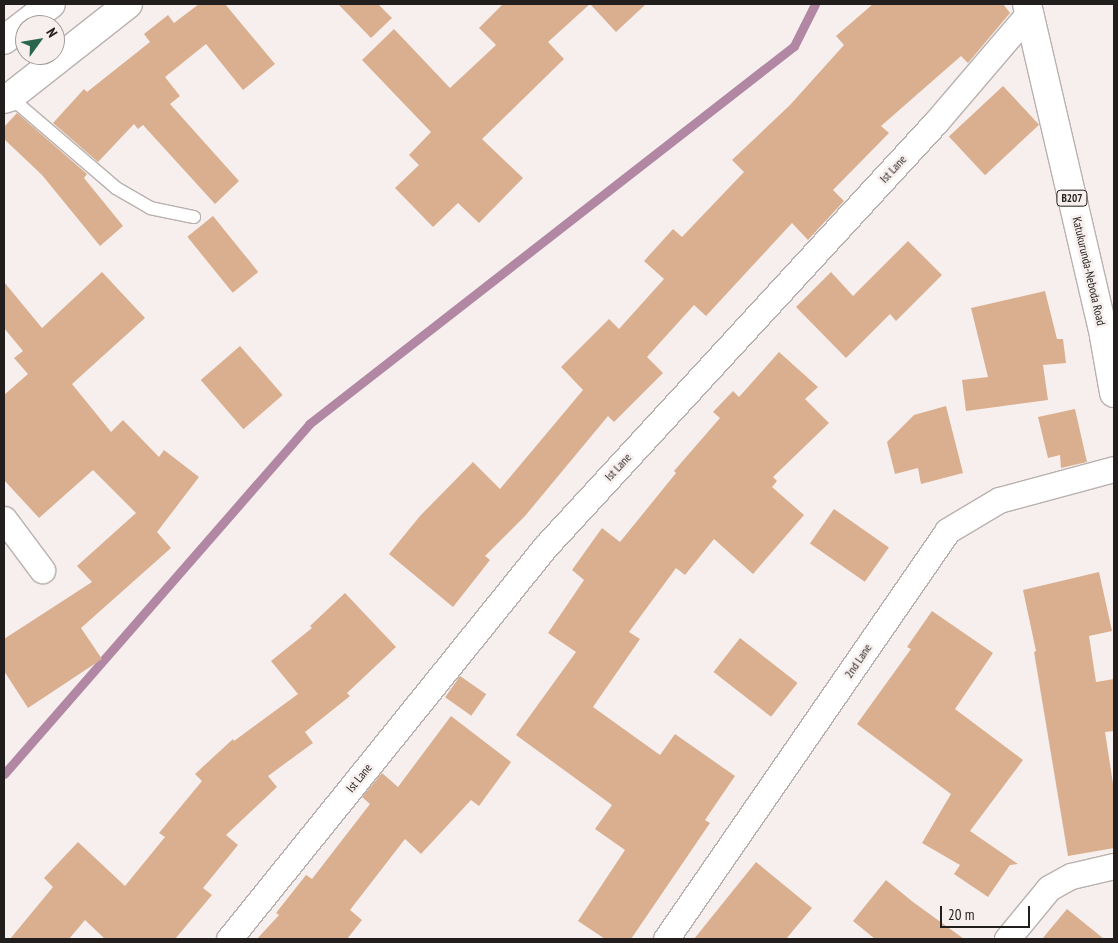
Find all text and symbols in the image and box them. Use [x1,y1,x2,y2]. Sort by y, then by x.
north arrow [15,15,65,65]
text: N [42,25,62,41]
street label: Ist Lane [877,152,909,186]
road number: B207 [1056,190,1088,207]
street label: Katukurunda-Neboda Road [1070,215,1108,327]
street label: Ist Lane [602,450,634,484]
street label: 2nd Lane [841,641,875,681]
street label: Ist Lane [343,761,375,795]
scale bar [943,896,1033,928]
text: 20 m [948,905,974,924]

